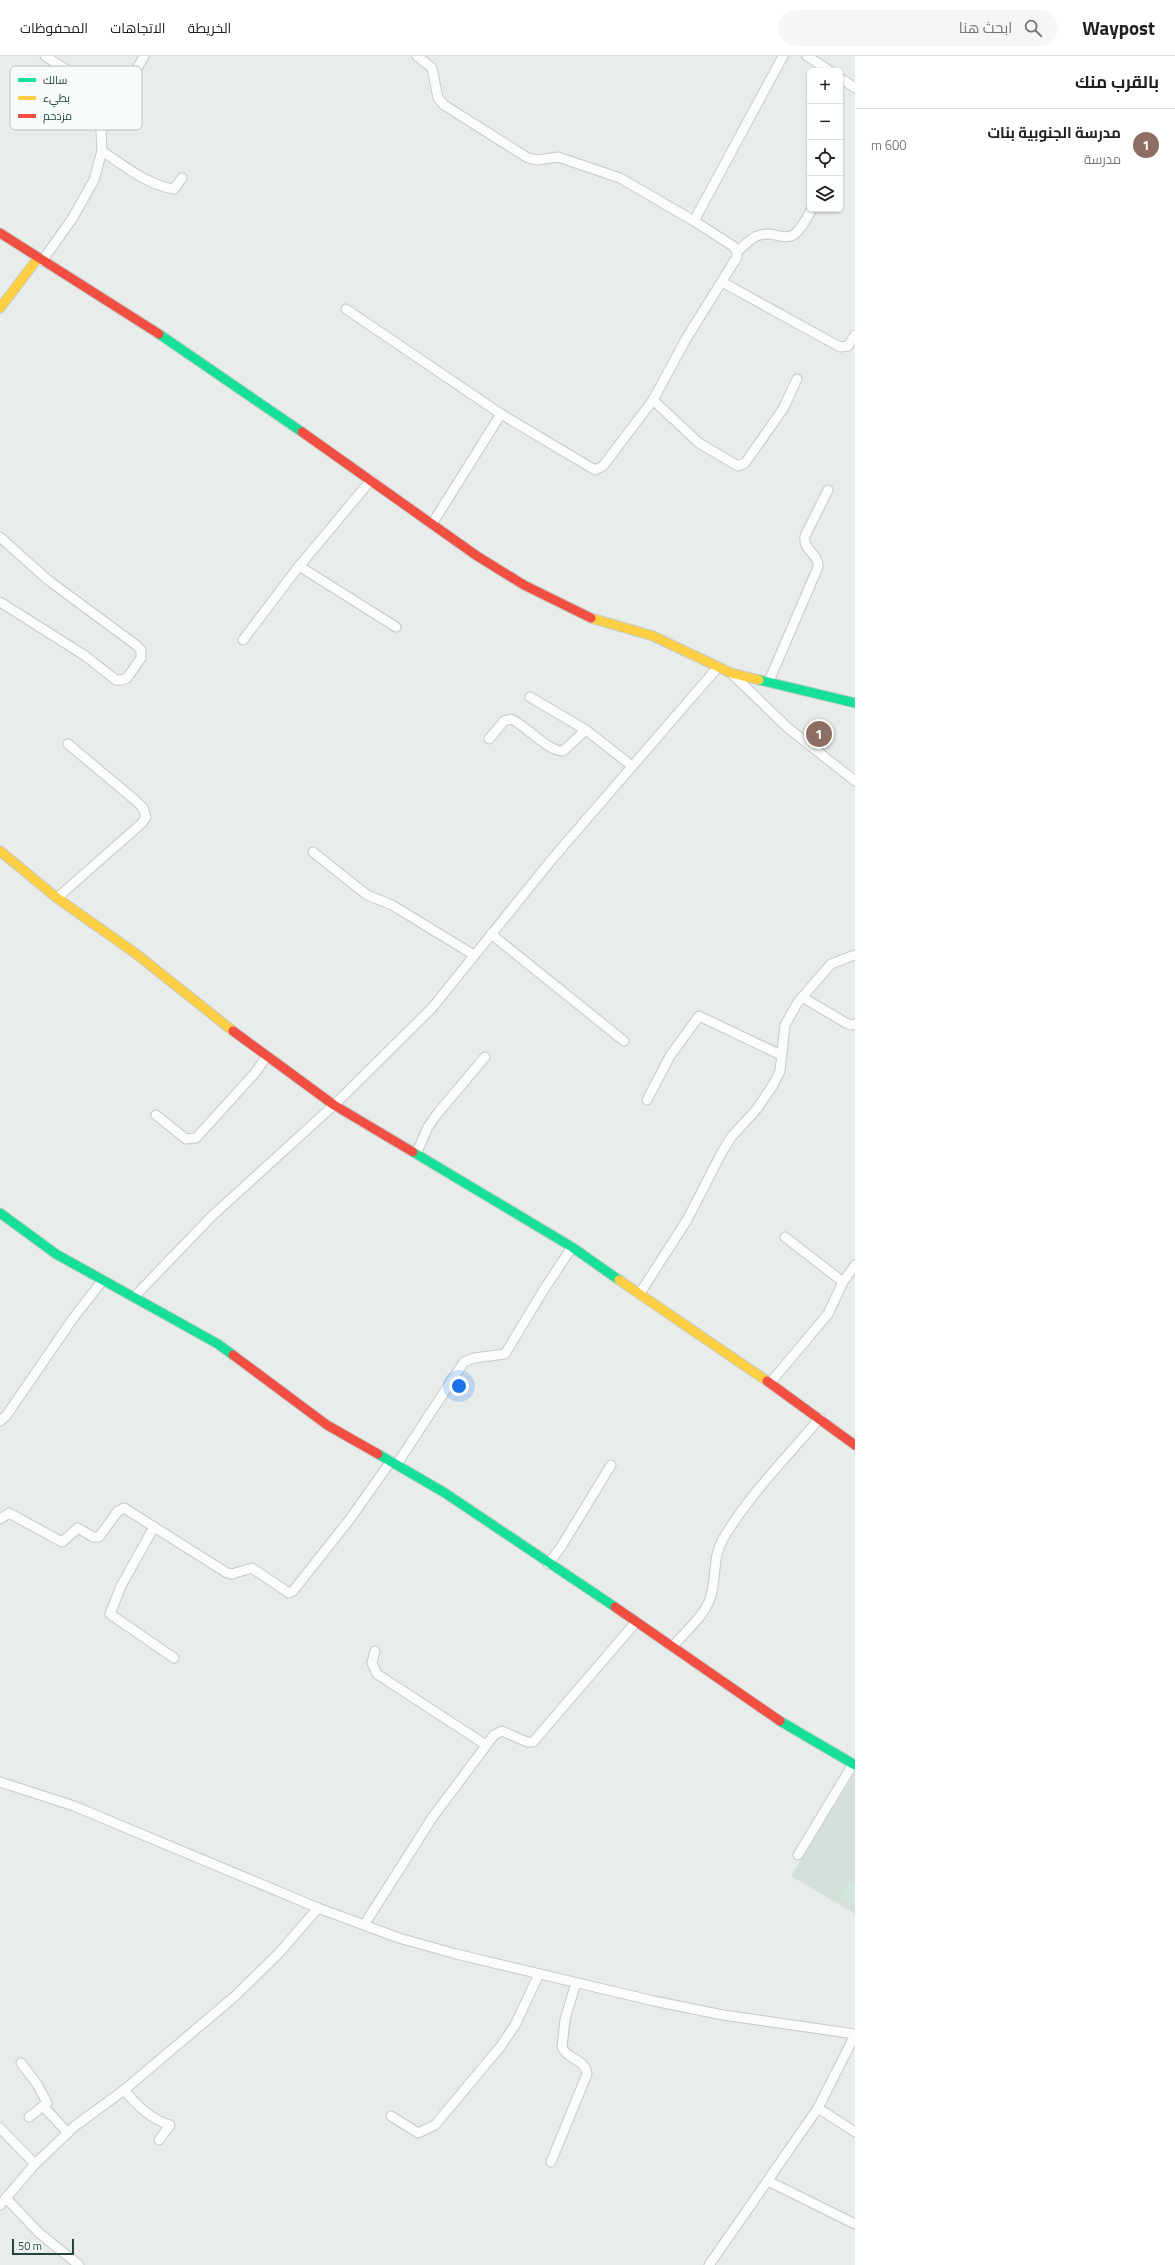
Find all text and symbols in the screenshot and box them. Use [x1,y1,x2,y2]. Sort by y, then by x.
search box [778,10,1058,46]
text: Waypost [1082,13,1155,42]
text: ابحث هنا [959,16,1012,39]
text: المحفوظات [20,17,88,38]
text: الاتجاهات [110,17,166,38]
text: الخريطة [188,17,231,38]
icon: search [1022,17,1044,39]
legend [10,66,142,130]
map controls [807,68,843,212]
button: + [807,68,843,104]
text: بالقرب منك [1075,69,1159,95]
text: سالك [43,72,67,88]
text: بطيء [43,90,70,107]
button: − [807,104,843,140]
text: مزدحم [43,108,72,124]
text: مدرسة الجنوبية بنات [988,121,1121,144]
text: 600 m [871,135,907,155]
text: 1 [1142,135,1150,155]
button: locate [807,140,843,176]
text: مدرسة [1084,149,1121,169]
button: layers [807,176,843,212]
pin: 1 [806,719,832,749]
your location [449,1376,469,1396]
scale bar [12,2237,74,2256]
text: 50 m [18,2238,42,2254]

